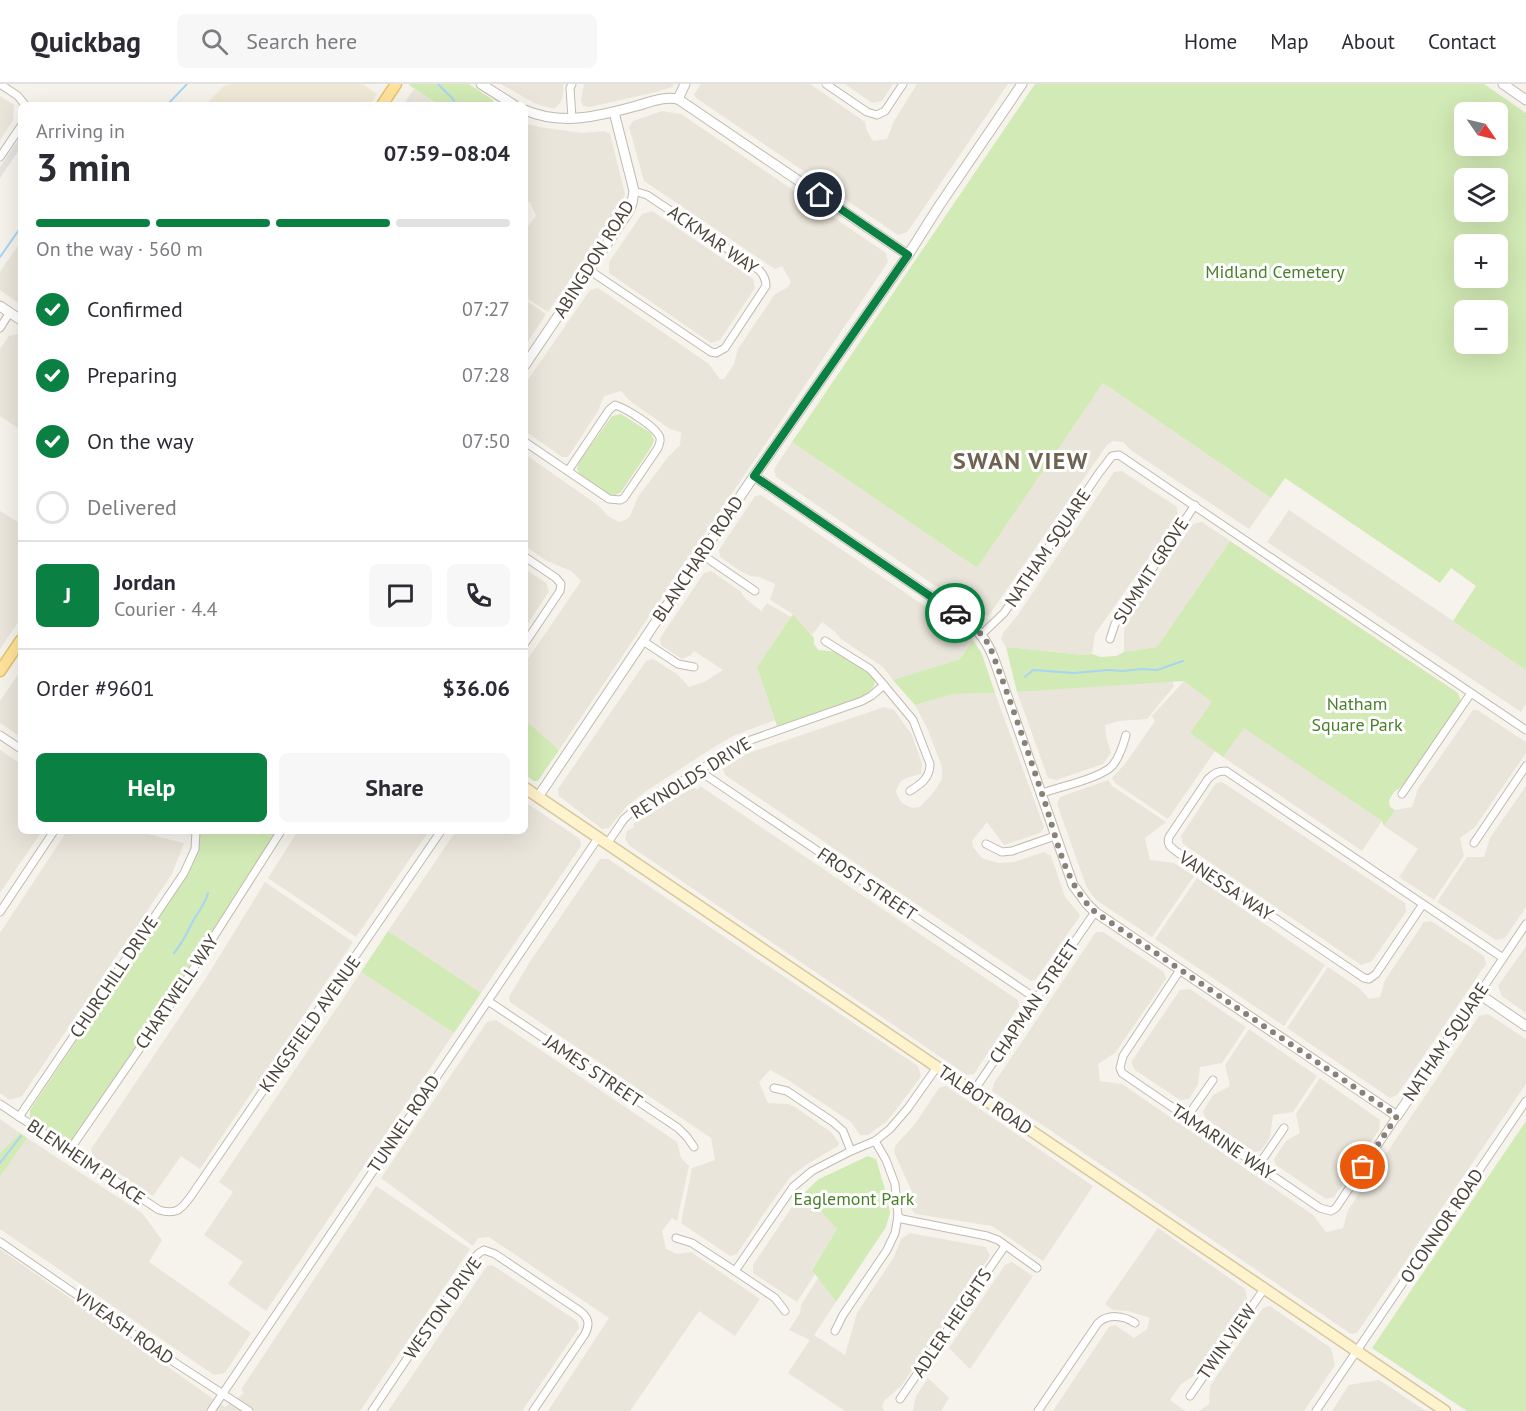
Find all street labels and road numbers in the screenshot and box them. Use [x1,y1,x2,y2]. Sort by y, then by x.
street label: ABINGDON ROAD [548,196,639,322]
street label: ACKMAR WAY [664,200,763,279]
street label: NATHAM SQUARE [1000,484,1096,611]
street label: BLANCHARD ROAD [647,491,748,626]
street label: SUMMIT GROVE [1108,513,1193,628]
street label: REYNOLDS DRIVE [626,731,755,824]
street label: FROST STREET [813,842,921,925]
street label: VANESSA WAY [1174,845,1278,926]
street label: CHURCHILL DRIVE [64,911,163,1042]
street label: CHARTWELL WAY [130,930,223,1053]
street label: CHAPMAN STREET [984,936,1083,1068]
street label: KINGSFIELD AVENUE [254,951,365,1096]
street label: NATHAM SQUARE [1398,978,1494,1105]
street label: JAMES STREET [539,1029,647,1112]
street label: TALBOT ROAD [934,1060,1037,1140]
street label: TUNNEL ROAD [362,1070,445,1177]
street label: TAMARINE WAY [1167,1098,1279,1185]
street label: BLENHEIM PLACE [23,1114,150,1209]
street label: O'CONNOR ROAD [1395,1164,1488,1287]
street label: WESTON DRIVE [399,1252,486,1363]
street label: ADLER HEIGHTS [907,1264,996,1382]
street label: VIVEASH ROAD [69,1283,179,1369]
street label: TWIN VIEW [1192,1300,1261,1384]

